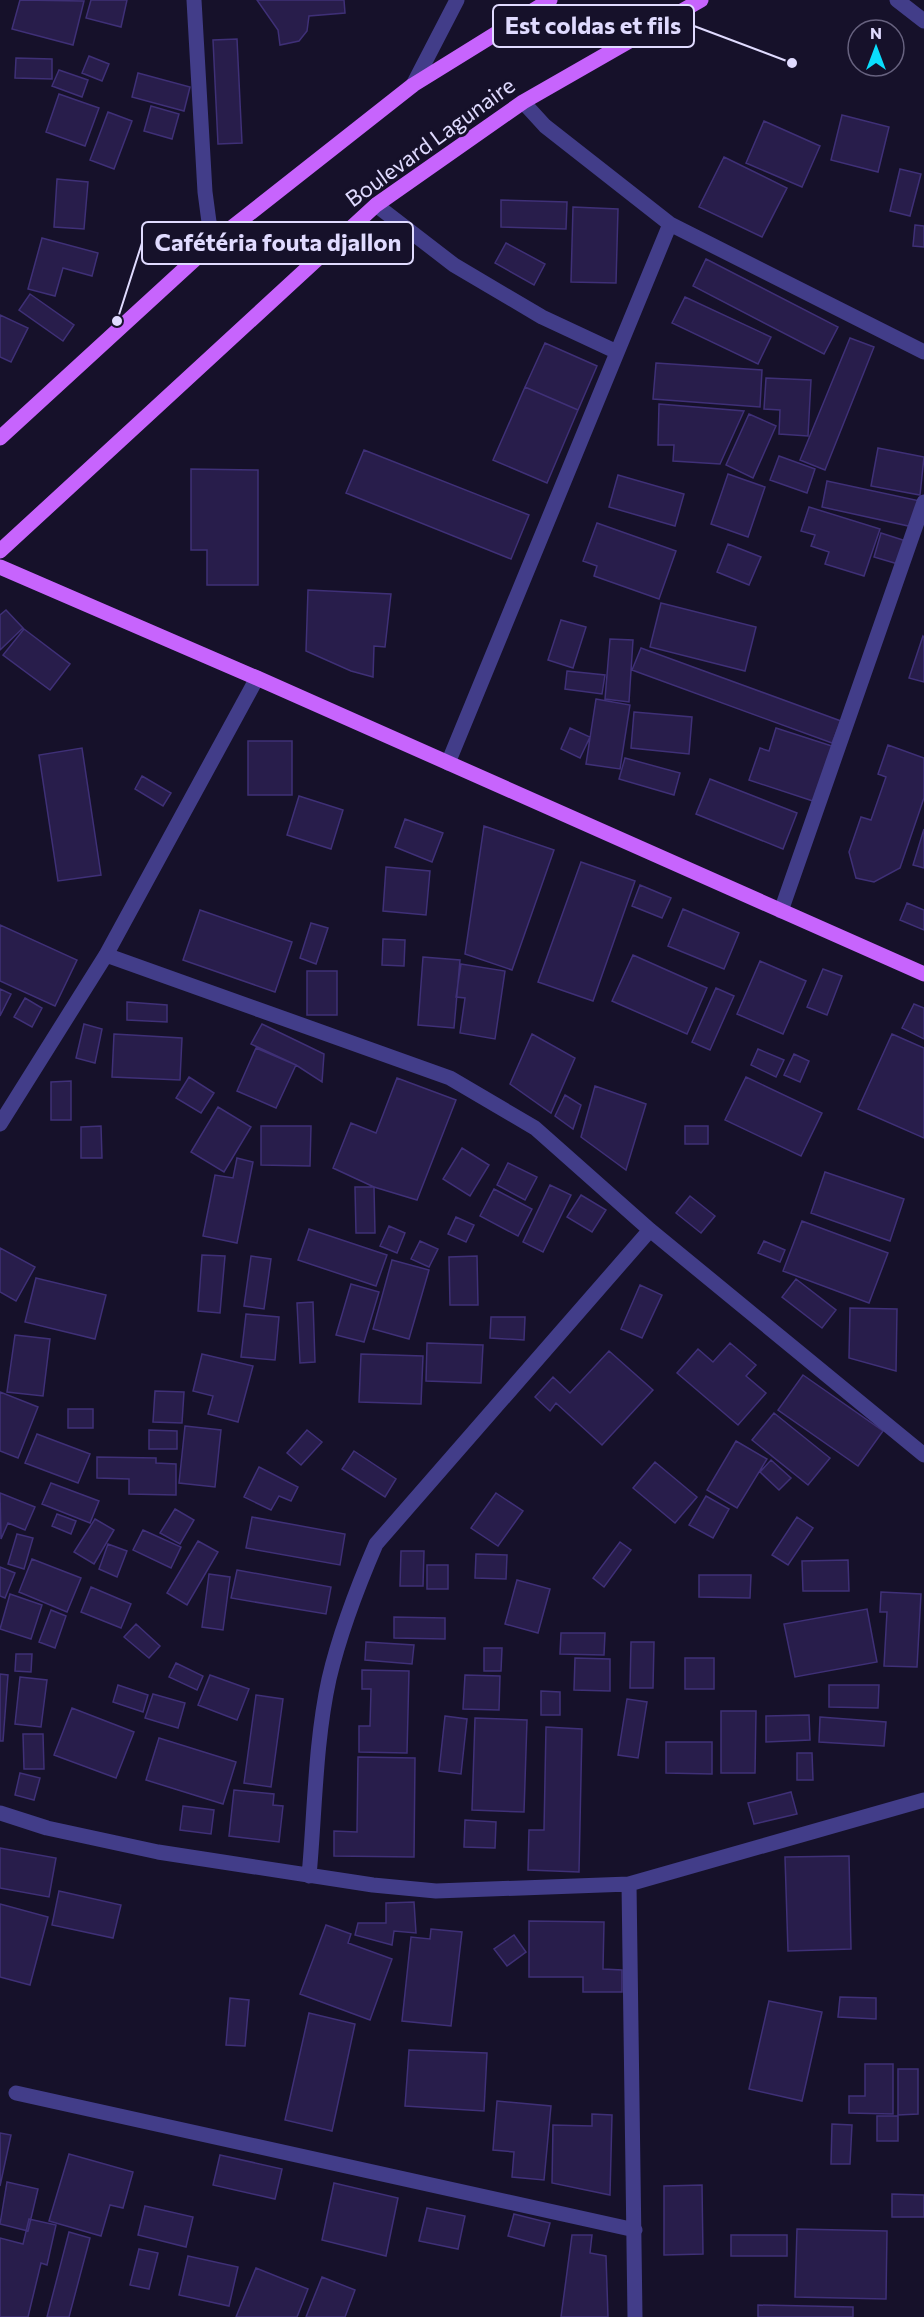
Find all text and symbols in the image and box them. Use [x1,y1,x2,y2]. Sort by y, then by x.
callout: Est coldas et fils [493,5,694,47]
text: Est coldas et fils [505,10,681,39]
north arrow [846,18,906,78]
text: N [870,23,882,42]
street label: Boulevard Lagunaire [340,71,520,212]
callout: Cafétéria fouta djallon [142,222,413,264]
text: Cafétéria fouta djallon [155,227,402,256]

